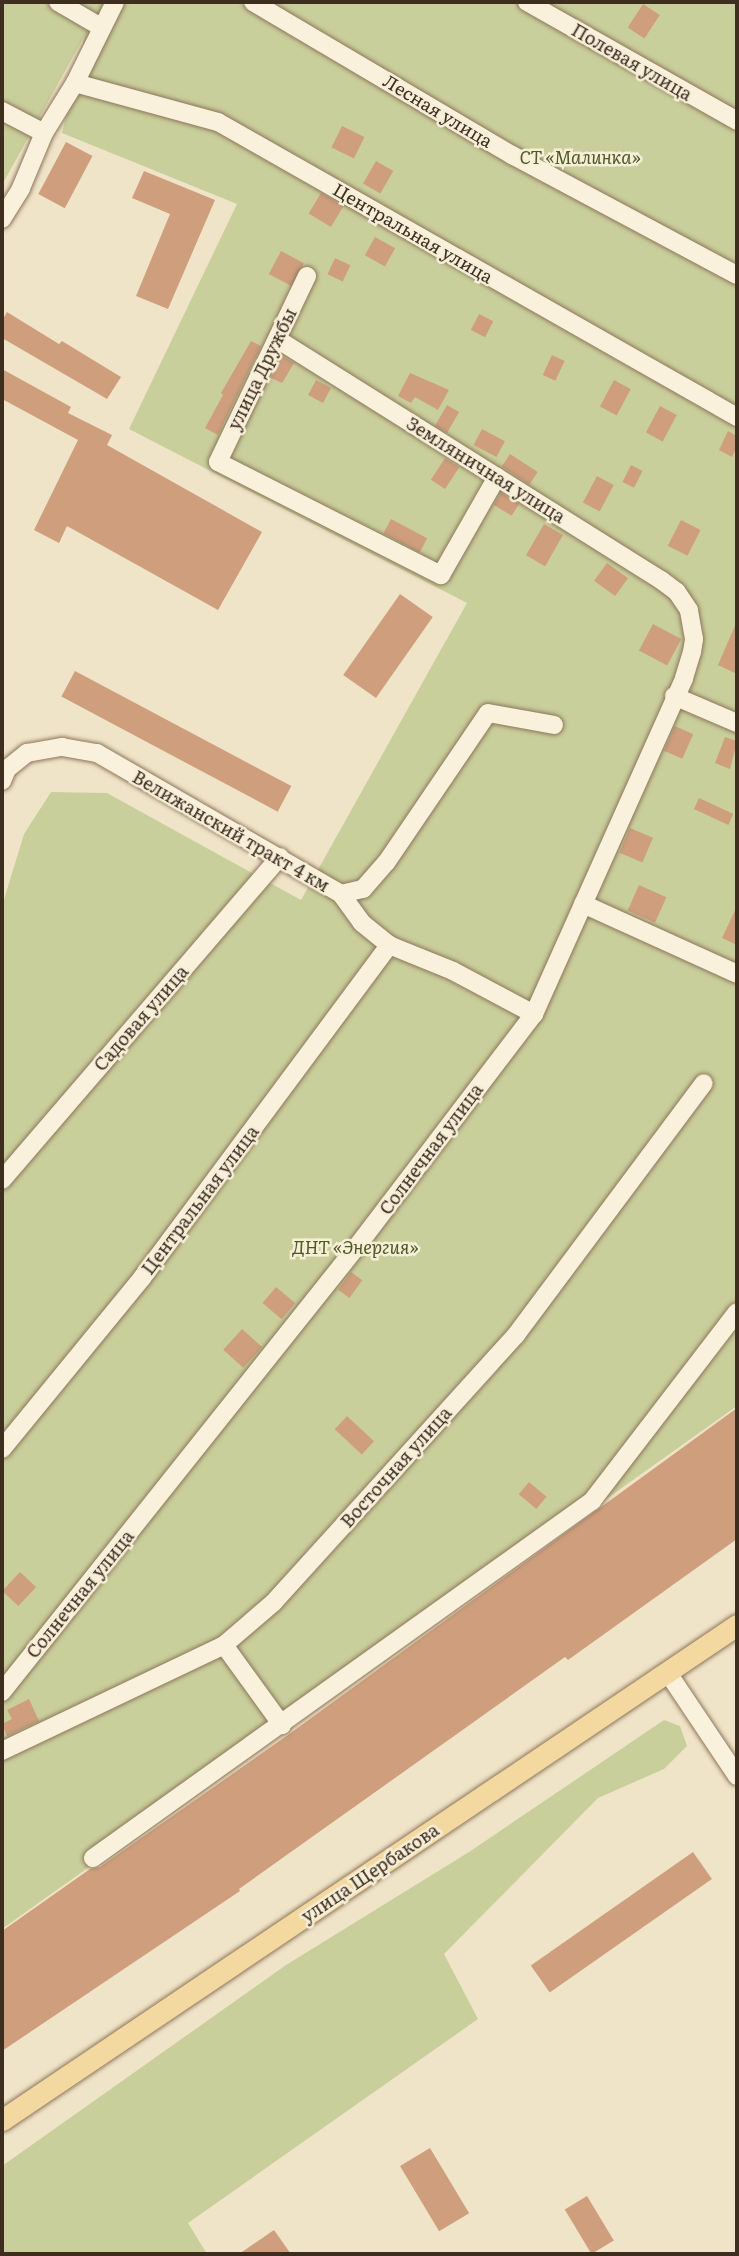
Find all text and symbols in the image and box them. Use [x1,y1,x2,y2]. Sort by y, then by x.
street label: Полевая улица [568,19,696,105]
street label: Лесная улица [379,70,497,152]
park label: CТ «Малинка» [519,146,641,168]
street label: Центральная улица [329,178,497,288]
street label: улица Дружбы [223,304,301,434]
street label: Земляничная улица [403,412,569,528]
street label: Велижанский тракт 4 км [129,766,333,896]
street label: Садовая улица [89,961,193,1075]
street label: Солнечная улица [375,1079,487,1219]
street label: Центральная улица [137,1121,263,1279]
park label: ДНТ «Энергия» [292,1236,418,1258]
street label: Восточная улица [336,1402,456,1532]
street label: Солнечная улица [22,1526,138,1662]
street label: улица Щербакова [297,1819,443,1927]

